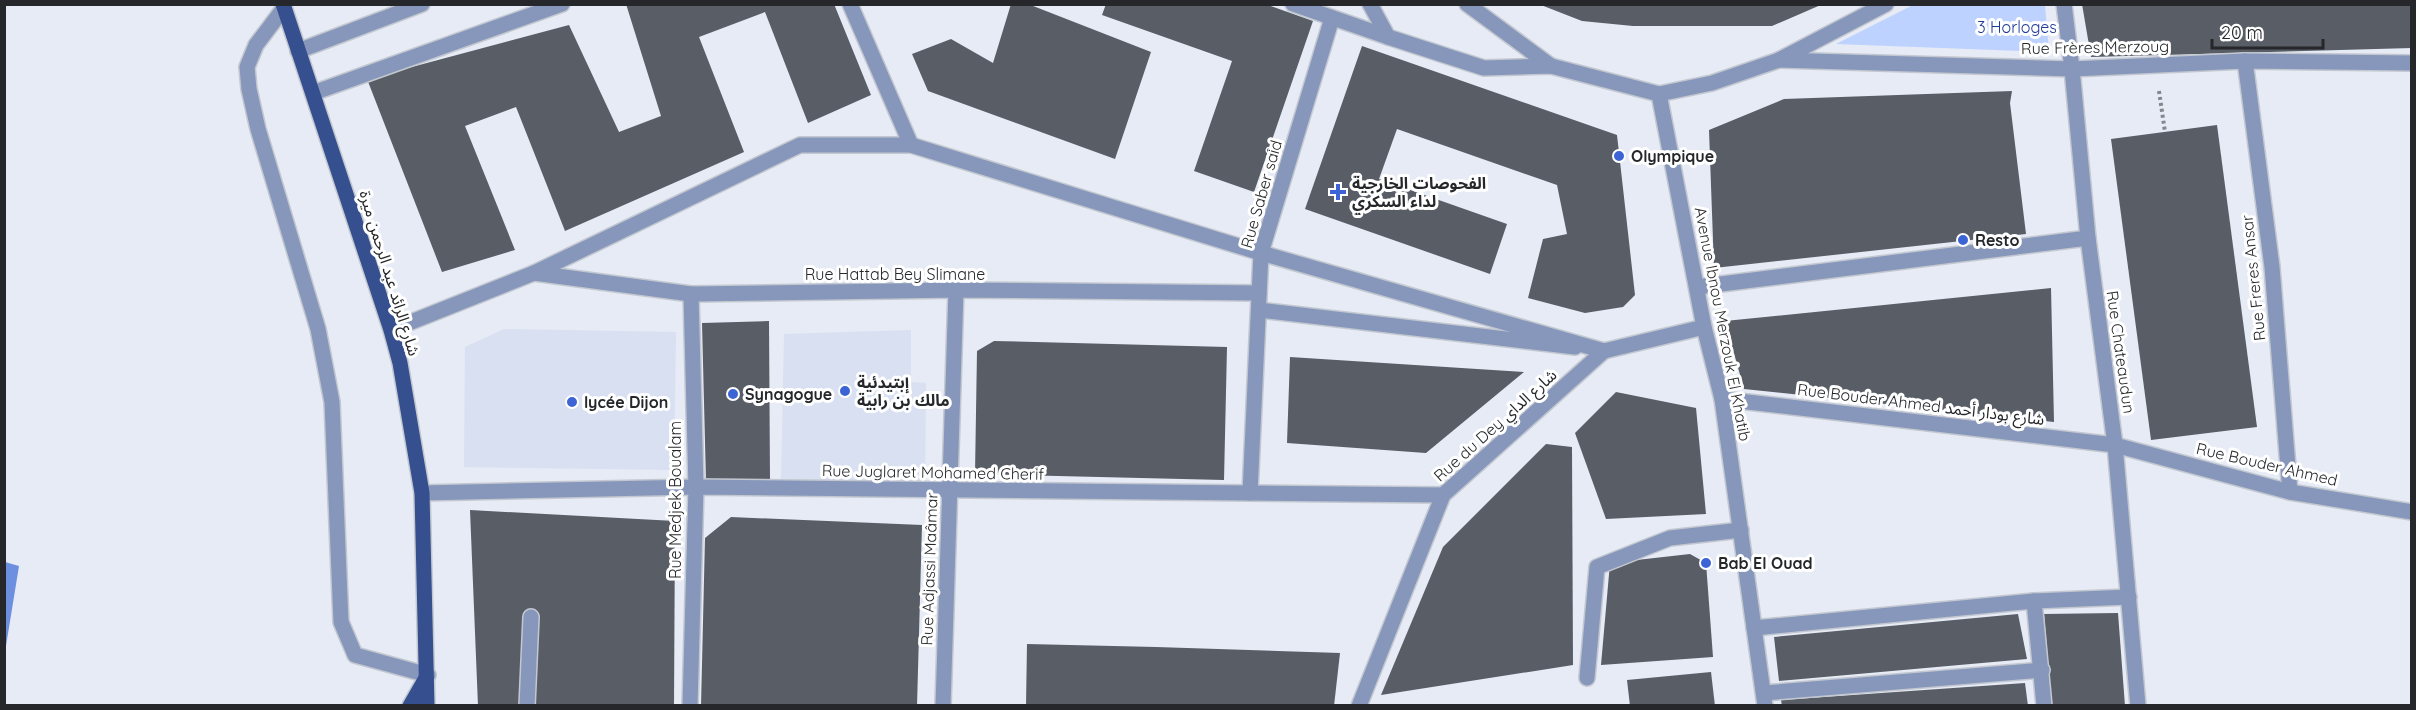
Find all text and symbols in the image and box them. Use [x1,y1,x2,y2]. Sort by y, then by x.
scale bar [2212,12,2323,50]
park label: 3 Horloges [1977,17,2057,37]
text: 20 m [2221,21,2263,44]
street label: Rue Frères Merzoug [2021,36,2169,58]
street label: Rue Saber said [1236,138,1286,250]
place label: Olympique [1631,146,1714,166]
marker: Olympique [1612,149,1626,163]
place label: الفحوصات الخارجية لداء السكري [1352,173,1486,215]
marker: الفحوصات الخارجية لداء السكري [1329,183,1347,201]
street label: شارع الرائد عبد الرحمن ميرة [352,188,425,359]
street label: Avenue Ibnou Merzouk El Khatib [1690,205,1756,443]
street label: Rue Freres Ansar [2236,214,2270,342]
place label: Resto [1975,230,2020,250]
marker: Resto [1956,233,1970,247]
street label: Rue Hattab Bey Slimane [805,264,985,284]
street label: Rue Chateaudun [2102,289,2140,415]
street label: Rue du Dey شارع الداي [1429,365,1563,488]
place label: إبتيدئية مالك بن رابية [857,372,950,410]
street label: Rue Bouder Ahmed شارع بودار أحمد [1796,379,2046,432]
place label: Synagogue [745,384,832,404]
marker: إبتيدئية مالك بن رابية [838,384,852,398]
marker: Synagogue [726,387,740,401]
place label: lycée Dijon [584,392,668,412]
marker: lycée Dijon [565,395,579,409]
street label: Rue Medjek Boualam [665,421,685,579]
street label: Rue Bouder Ahmed [2194,438,2340,490]
street label: Rue Juglaret Mohamed Cherif [822,460,1045,484]
street label: Rue Adjassi Maâmar [916,492,942,646]
place label: Bab El Ouad [1718,553,1813,573]
marker: Bab El Ouad [1699,556,1713,570]

